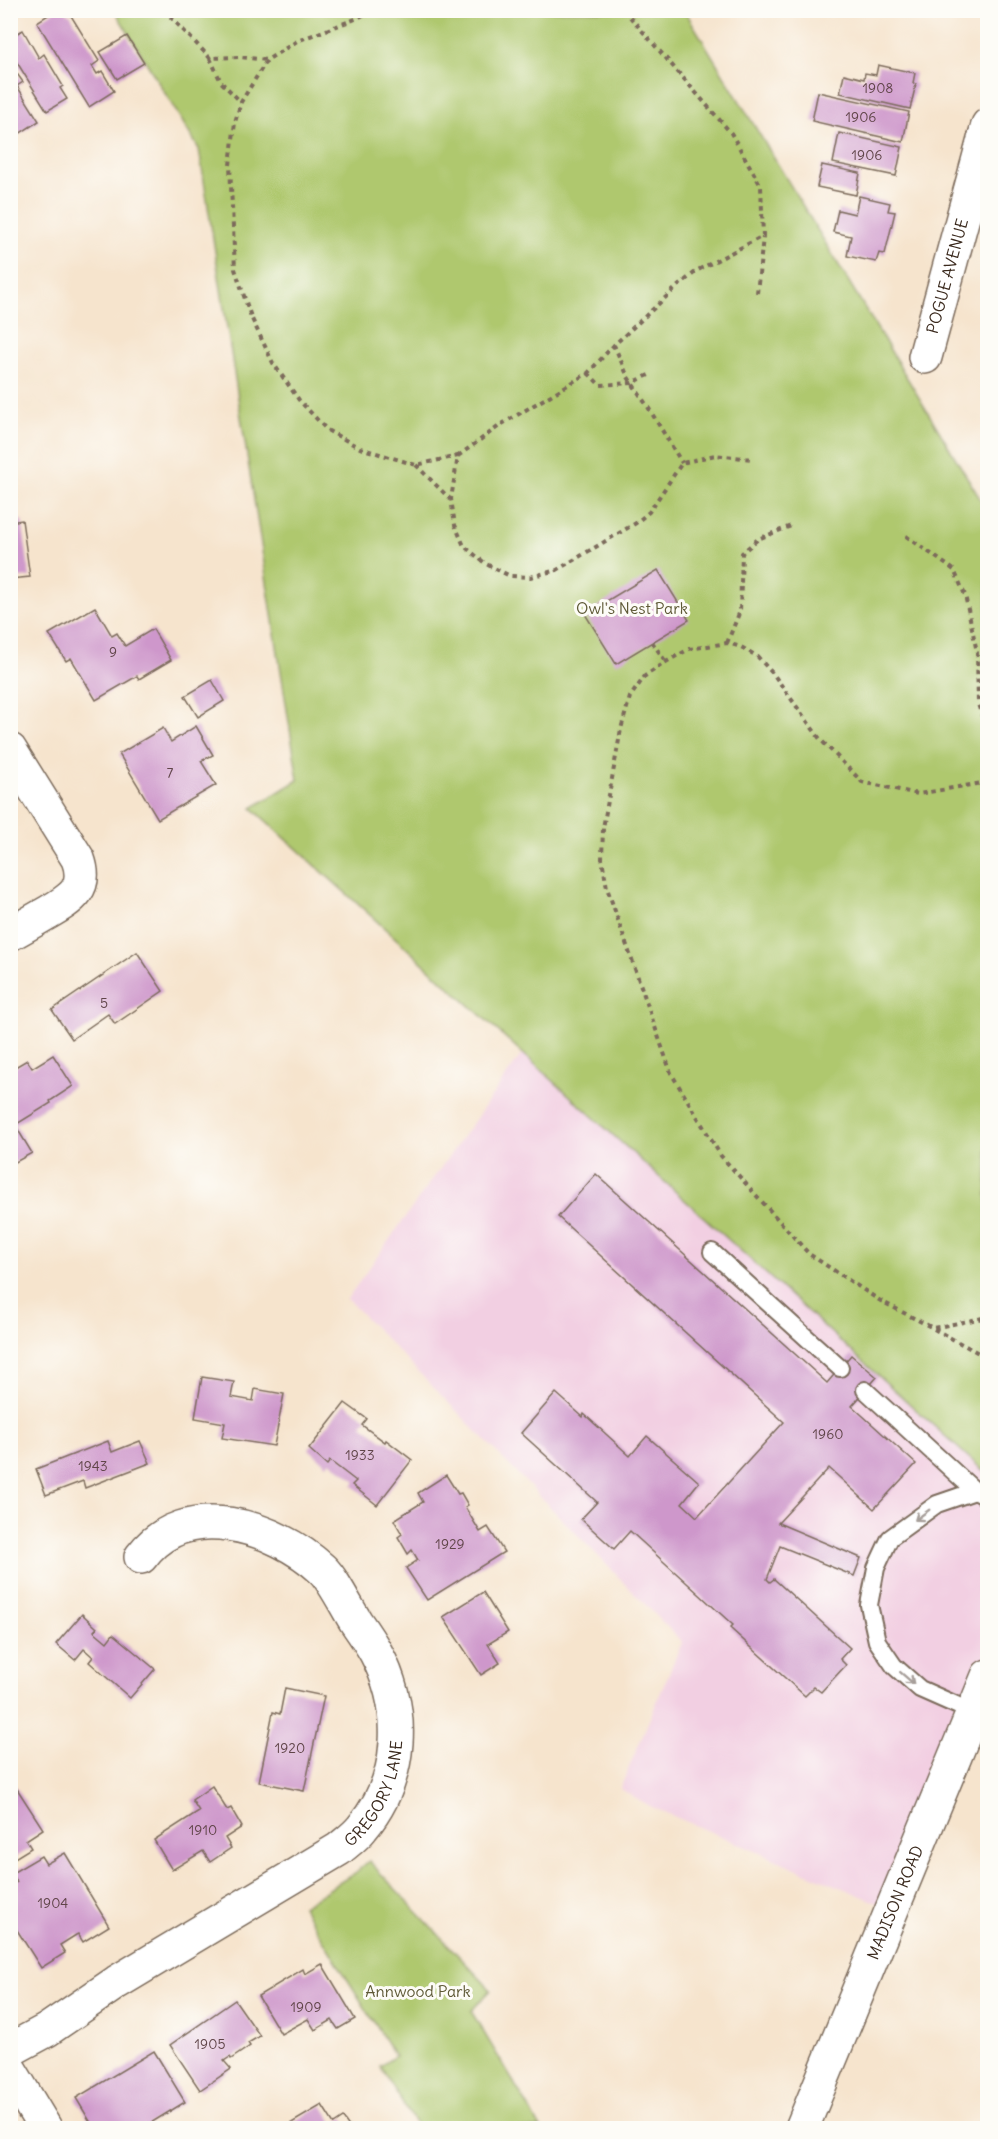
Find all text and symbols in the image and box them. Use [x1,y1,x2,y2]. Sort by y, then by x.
house number: 1908 [863,79,893,97]
house number: 1906 [846,108,876,126]
house number: 1906 [852,146,882,164]
street label: POGUE AVENUE [922,216,972,336]
park label: Owl's Nest Park [576,598,688,618]
house number: 9 [109,643,117,661]
house number: 7 [167,764,174,782]
house number: 5 [100,994,108,1012]
house number: 1960 [813,1425,843,1443]
house number: 1933 [345,1446,375,1464]
house number: 1943 [78,1457,108,1475]
one-way arrow [914,1509,930,1521]
house number: 1929 [435,1535,465,1553]
one-way arrow [899,1671,914,1685]
house number: 1920 [275,1739,305,1757]
street label: GREGORY LANE [340,1740,406,1851]
house number: 1910 [189,1821,217,1839]
street label: MADISON ROAD [862,1842,927,1962]
house number: 1904 [38,1894,68,1912]
park label: Annwood Park [365,1981,471,2001]
house number: 1909 [291,1998,321,2016]
house number: 1905 [195,2035,225,2053]

